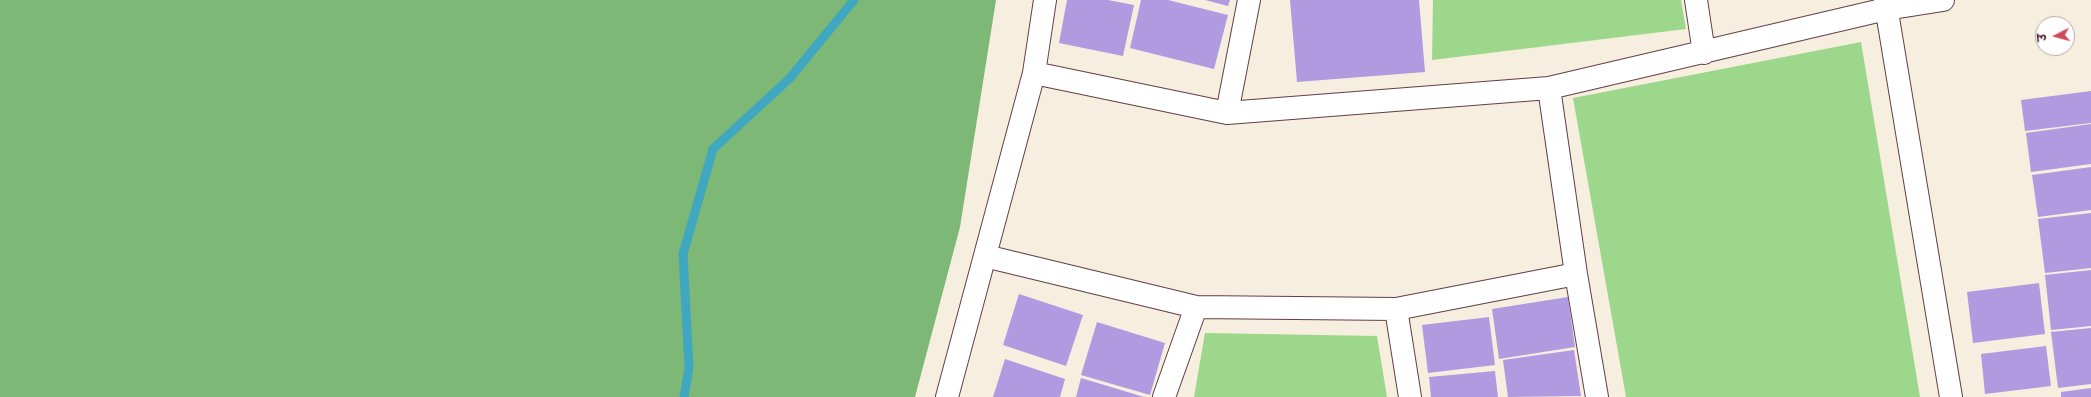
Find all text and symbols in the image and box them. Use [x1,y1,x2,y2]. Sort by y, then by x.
north arrow [2035,16,2075,56]
text: उ [2038,33,2050,41]

